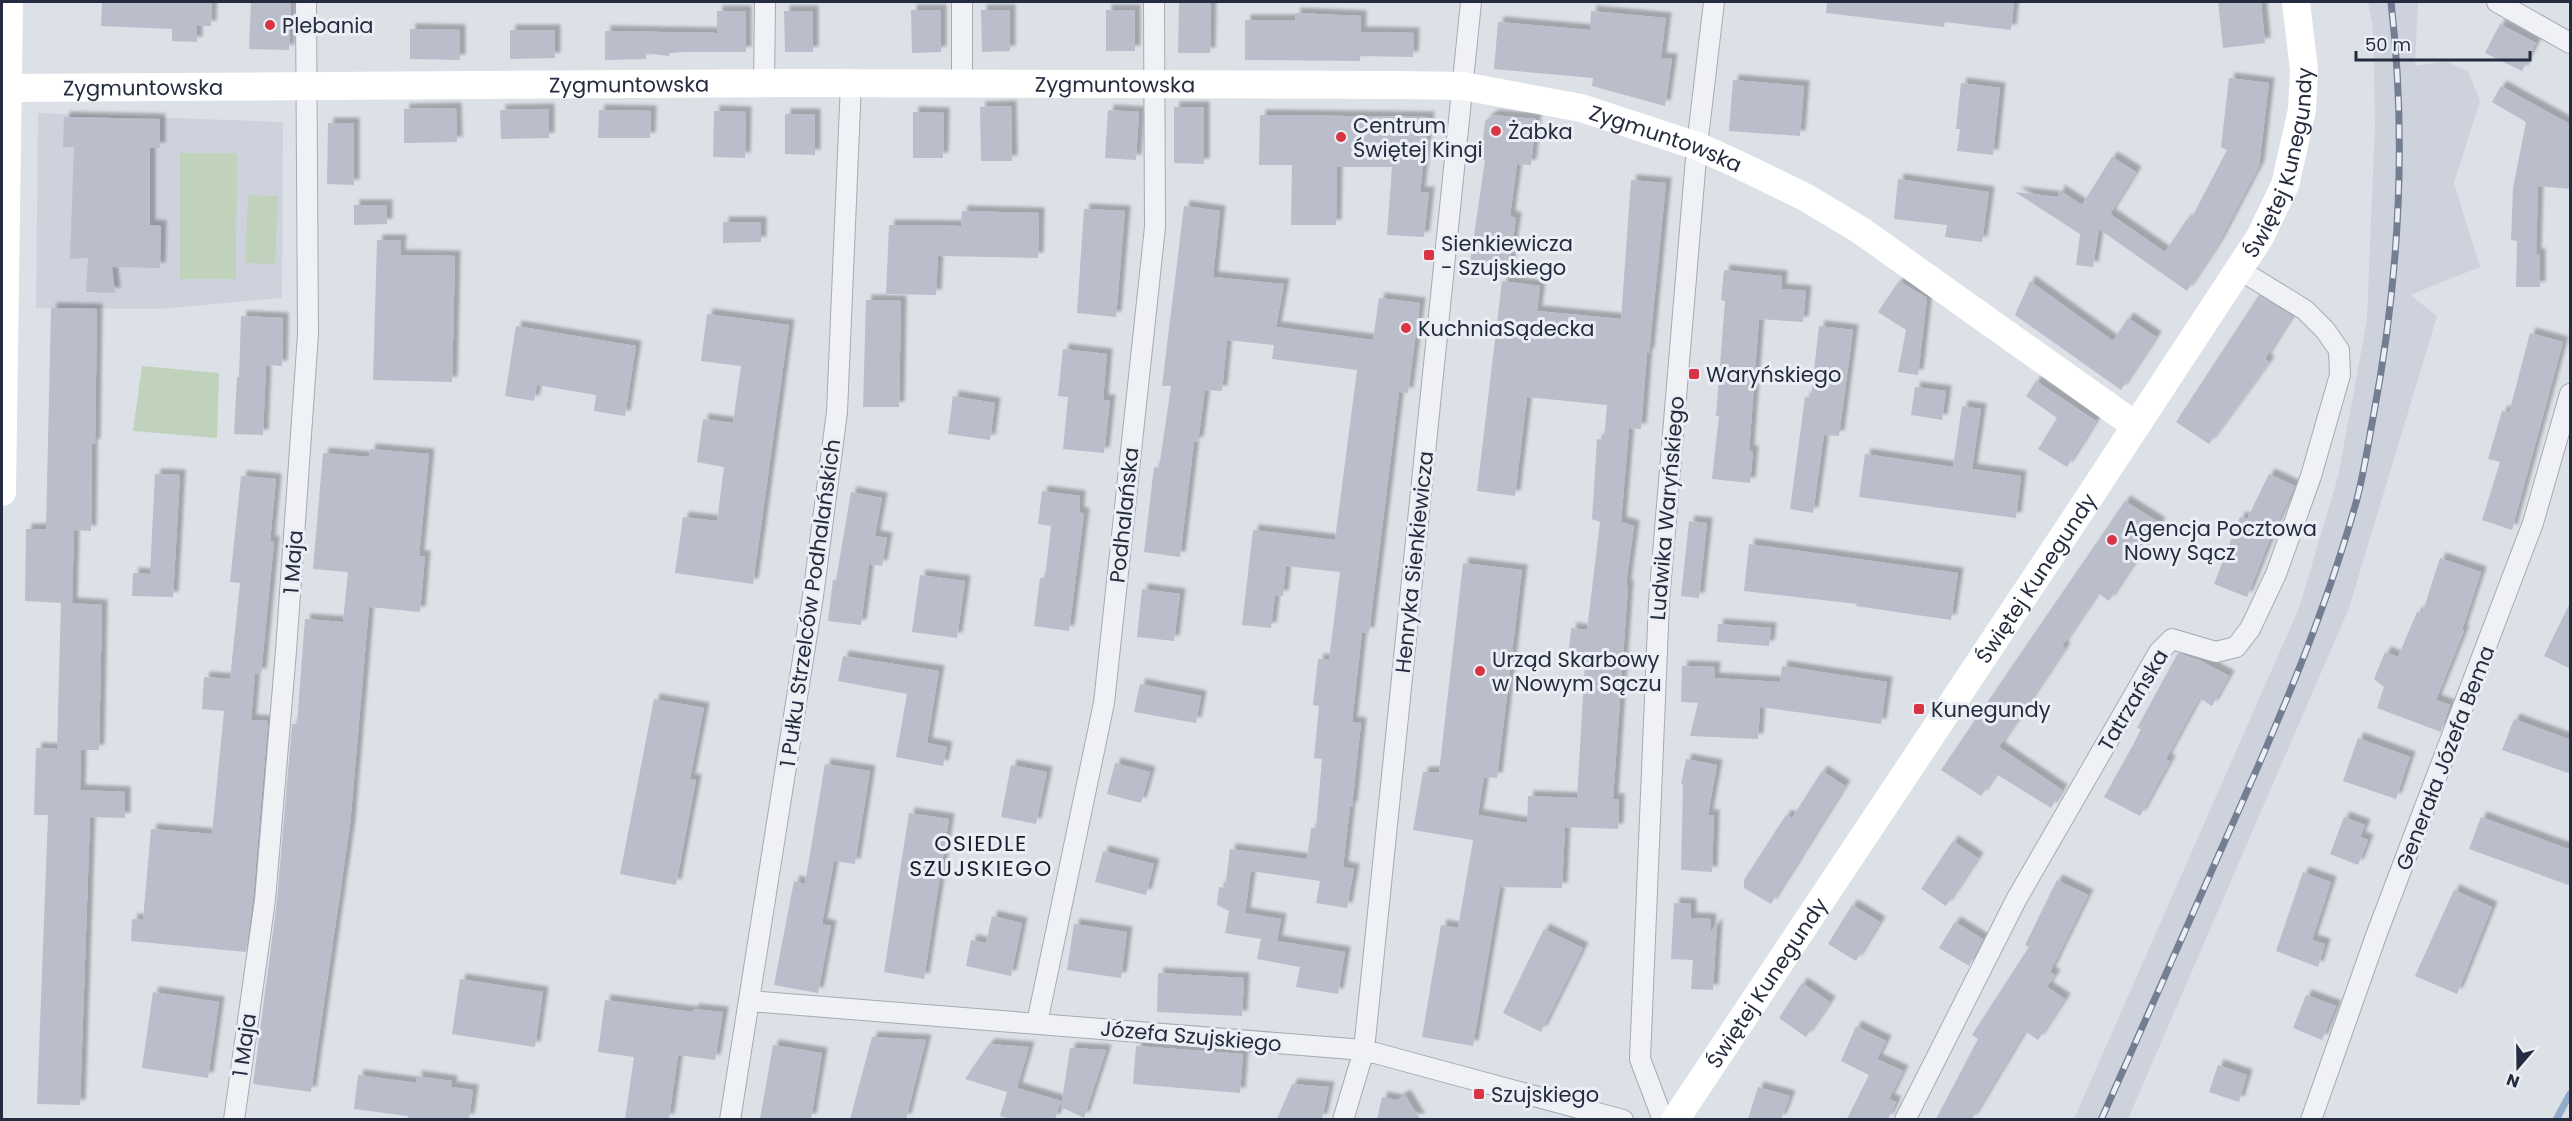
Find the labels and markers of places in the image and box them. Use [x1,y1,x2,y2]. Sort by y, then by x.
place label: Plebania [282,11,374,40]
marker: Plebania [263,18,277,32]
place label: Centrum Świętej Kingi [1353,111,1483,164]
place label: Żabka [1508,117,1573,146]
marker: Żabka [1489,124,1503,138]
marker: Centrum Świętej Kingi [1334,130,1348,144]
place label: Sienkiewicza - Szujskiego [1441,229,1573,282]
marker: Sienkiewicza - Szujskiego [1422,248,1436,262]
place label: KuchniaSądecka [1418,314,1595,343]
marker: KuchniaSądecka [1399,321,1413,335]
place label: Waryńskiego [1706,360,1841,389]
marker: Waryńskiego [1687,367,1701,381]
place label: Agencja Pocztowa Nowy Sącz [2124,514,2317,567]
marker: Agencja Pocztowa Nowy Sącz [2105,533,2119,547]
place label: Urząd Skarbowy w Nowym Sączu [1492,645,1662,698]
marker: Urząd Skarbowy w Nowym Sączu [1473,664,1487,678]
place label: Kunegundy [1931,695,2051,724]
marker: Kunegundy [1912,702,1926,716]
place label: Szujskiego [1491,1080,1599,1109]
marker: Szujskiego [1472,1087,1486,1101]

